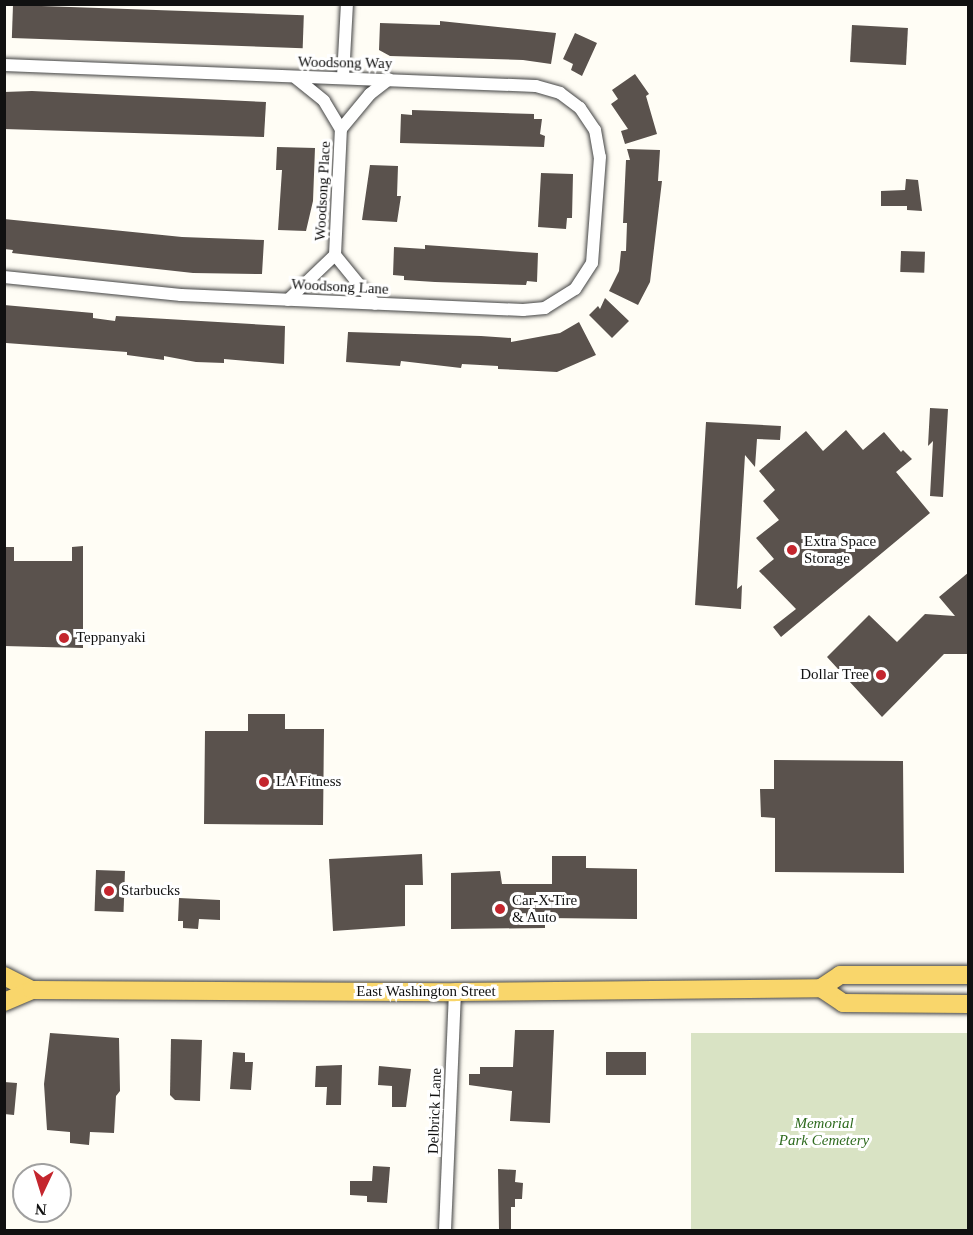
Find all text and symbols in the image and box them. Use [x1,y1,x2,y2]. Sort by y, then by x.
street label: Woodsong Way [298,53,392,73]
street label: Woodsong Place [311,141,335,241]
street label: Woodsong Lane [291,275,389,299]
place label: Extra Space Storage [804,532,876,567]
marker: Extra Space Storage [785,543,799,557]
place label: Teppanyaki [76,629,146,647]
marker: Teppanyaki [57,631,71,645]
place label: Dollar Tree [800,666,869,684]
marker: Dollar Tree [874,668,888,682]
place label: LA Fitness [276,773,342,791]
marker: LA Fitness [257,775,271,789]
place label: Starbucks [121,882,180,900]
marker: Starbucks [102,884,116,898]
place label: Car-X Tire & Auto [512,891,577,926]
marker: Car-X Tire & Auto [493,902,507,916]
street label: East Washington Street [356,983,496,1001]
street label: Delbrick Lane [425,1068,445,1154]
park label: Memorial Park Cemetery [779,1114,869,1149]
north arrow [12,1163,72,1223]
text: N [34,1201,47,1218]

